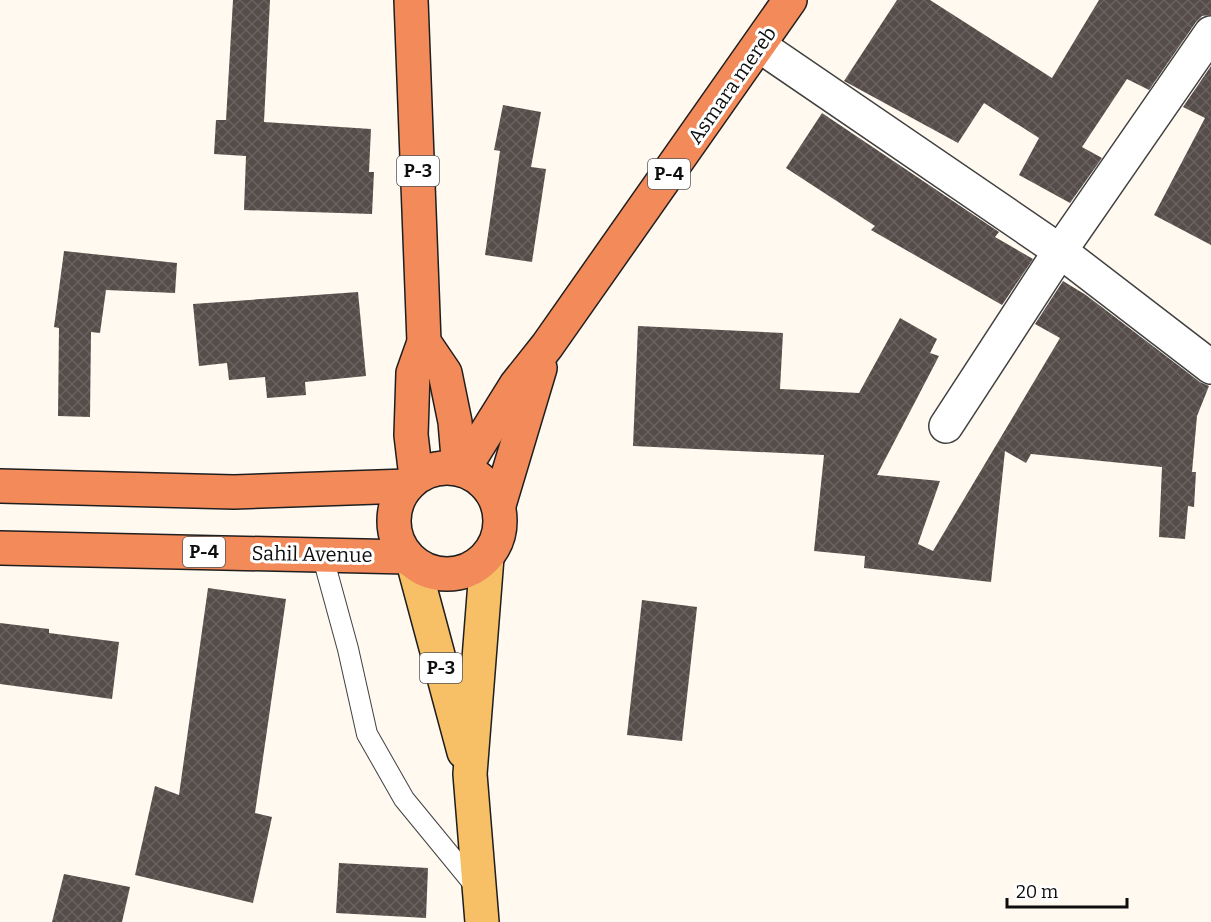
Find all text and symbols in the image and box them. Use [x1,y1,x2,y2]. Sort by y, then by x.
street label: Asmara mereb [683,22,781,148]
road number: P-3 [397,156,439,186]
road number: P-4 [648,159,690,189]
road number: P-4 [183,537,225,567]
street label: Sahil Avenue [251,541,373,567]
road number: P-3 [420,653,462,683]
scale bar [1007,871,1127,909]
text: 20 m [1016,881,1058,903]

